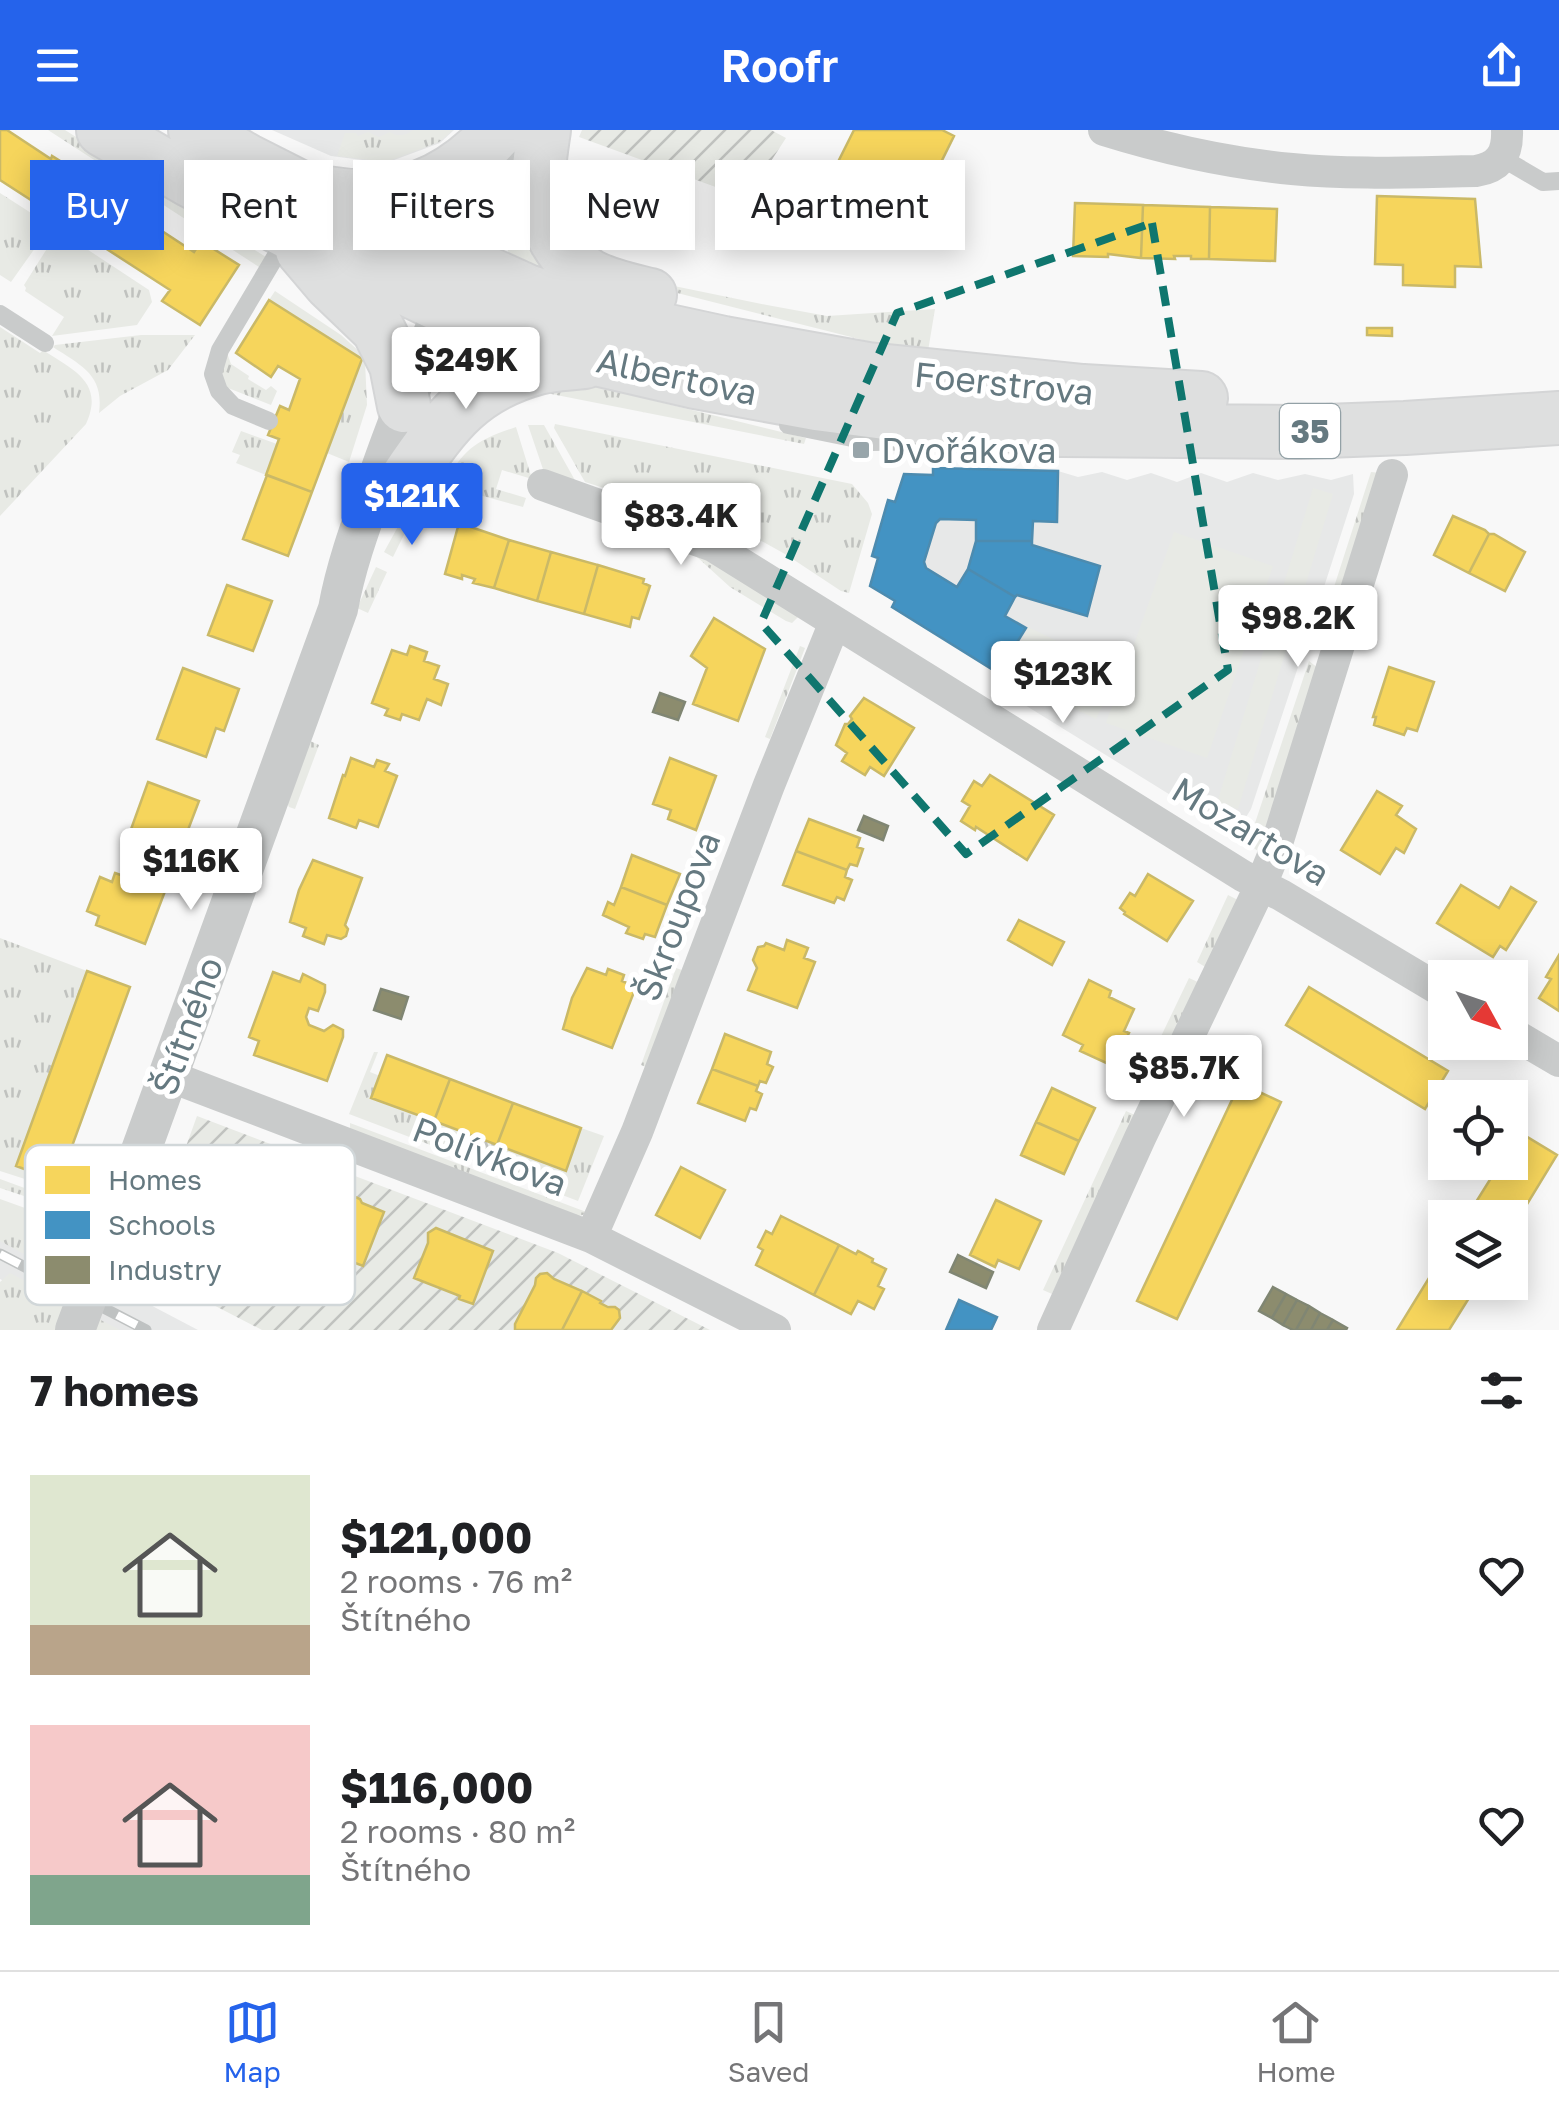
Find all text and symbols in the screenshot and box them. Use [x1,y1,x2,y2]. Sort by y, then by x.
icon: menu [30,38,85,93]
text: Roofr [721,38,838,92]
icon: share [1474,38,1529,93]
chip: Buy [30,160,164,250]
chip: Rent [184,160,333,250]
chip: Filters [353,160,530,250]
chip: New [550,160,695,250]
chip: Apartment [715,160,965,250]
pin: $249K [396,327,536,412]
street label: Albertova [593,339,761,413]
text: $249K [414,340,518,378]
street label: Foerstrova [912,353,1096,413]
road number: 35 [1280,404,1340,458]
place label: Dvořákova [881,429,1057,471]
marker: Dvořákova [850,439,872,461]
pin: $121K [342,463,482,548]
text: $121K [363,476,461,514]
pin: $83.4K [600,483,762,568]
text: $83.4K [624,496,738,534]
pin: $98.2K [1217,585,1379,670]
text: $98.2K [1240,598,1356,636]
pin: $123K [993,641,1133,726]
text: $123K [1013,654,1113,692]
street label: Mozartova [1165,768,1337,894]
street label: Škroupova [626,825,728,1007]
pin: $116K [121,828,261,913]
text: $116K [142,841,240,879]
street label: Štítného [143,951,231,1101]
north arrow [1428,960,1528,1060]
map controls [1428,960,1528,1300]
pin: $85.7K [1103,1035,1265,1120]
text: $85.7K [1128,1048,1240,1086]
button: locate [1428,1080,1528,1180]
street label: Polívkova [407,1107,573,1205]
legend [25,1145,355,1305]
text: Homes [108,1163,202,1196]
button: layers [1428,1200,1528,1300]
text: Schools [108,1208,216,1241]
text: Industry [108,1253,222,1286]
icon: filters [1474,1363,1529,1418]
text: 7 homes [30,1365,199,1415]
text: $121,000 [340,1512,532,1562]
icon: home [110,1515,230,1635]
icon: heart [1474,1548,1529,1603]
text: 2 rooms · 76 m² [340,1562,572,1600]
text: Štítného [340,1600,471,1638]
text: $116,000 [340,1762,533,1812]
icon: home [110,1765,230,1885]
icon: heart [1474,1798,1529,1853]
text: 2 rooms · 80 m² [340,1812,575,1850]
text: Štítného [340,1850,471,1888]
tab: Map [224,1995,281,2088]
tab: Saved [728,1995,809,2088]
tab: Home [1256,1995,1336,2088]

